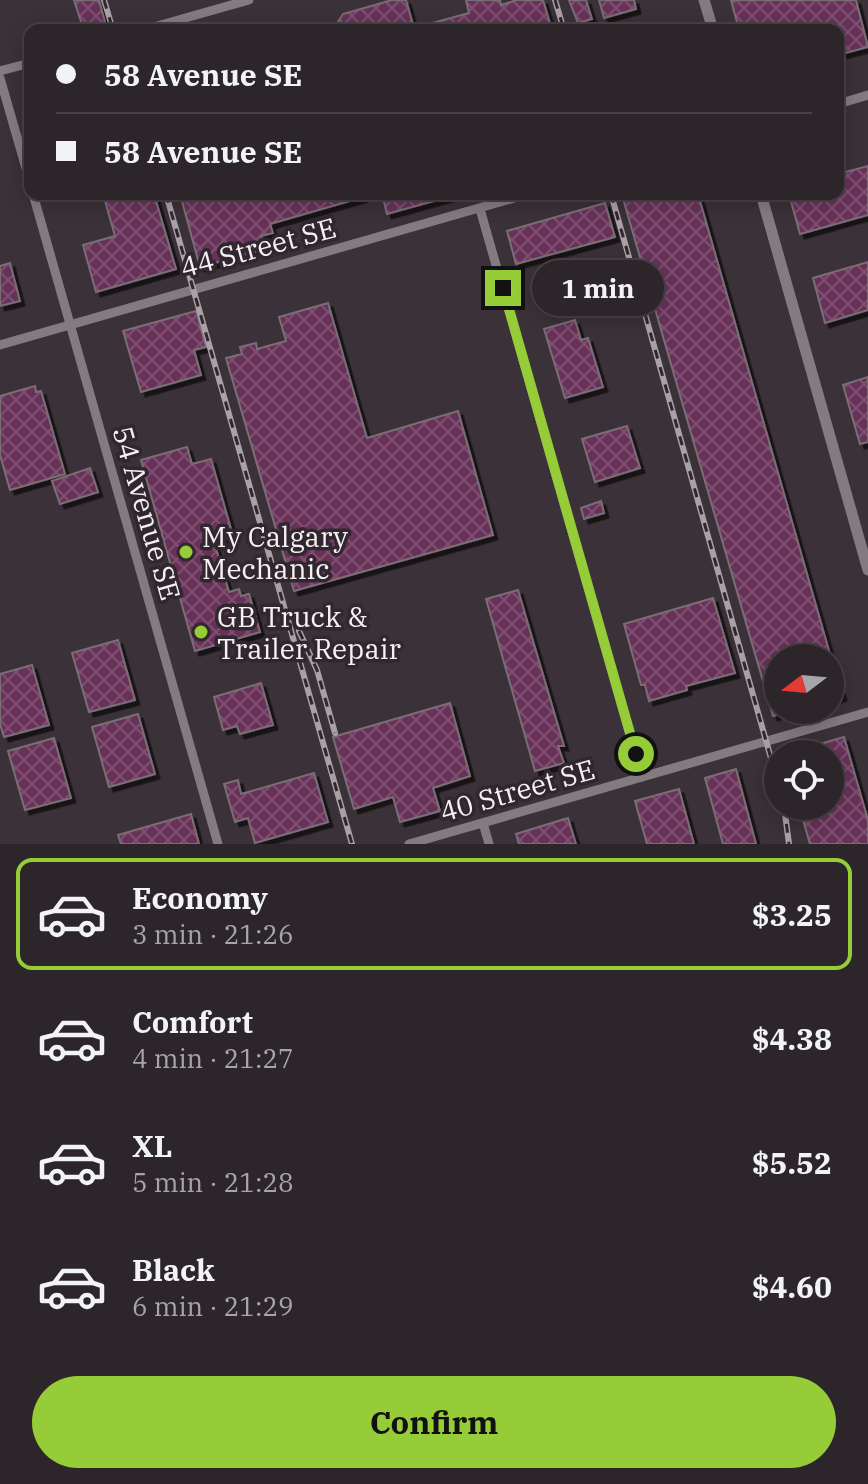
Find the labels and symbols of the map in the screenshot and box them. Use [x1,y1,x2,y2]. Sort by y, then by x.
street label: 44 Street SE [176,208,340,286]
callout: 1 min [531,260,663,316]
route end [485,270,521,306]
street label: 54 Avenue SE [104,422,190,604]
place label: My Calgary Mechanic [202,518,348,587]
marker: My Calgary Mechanic [177,543,195,561]
place label: GB Truck & Trailer Repair [217,598,402,667]
marker: GB Truck & Trailer Repair [192,623,210,641]
north arrow [764,644,844,724]
route start [618,736,654,772]
street label: 40 Street SE [435,750,599,830]

